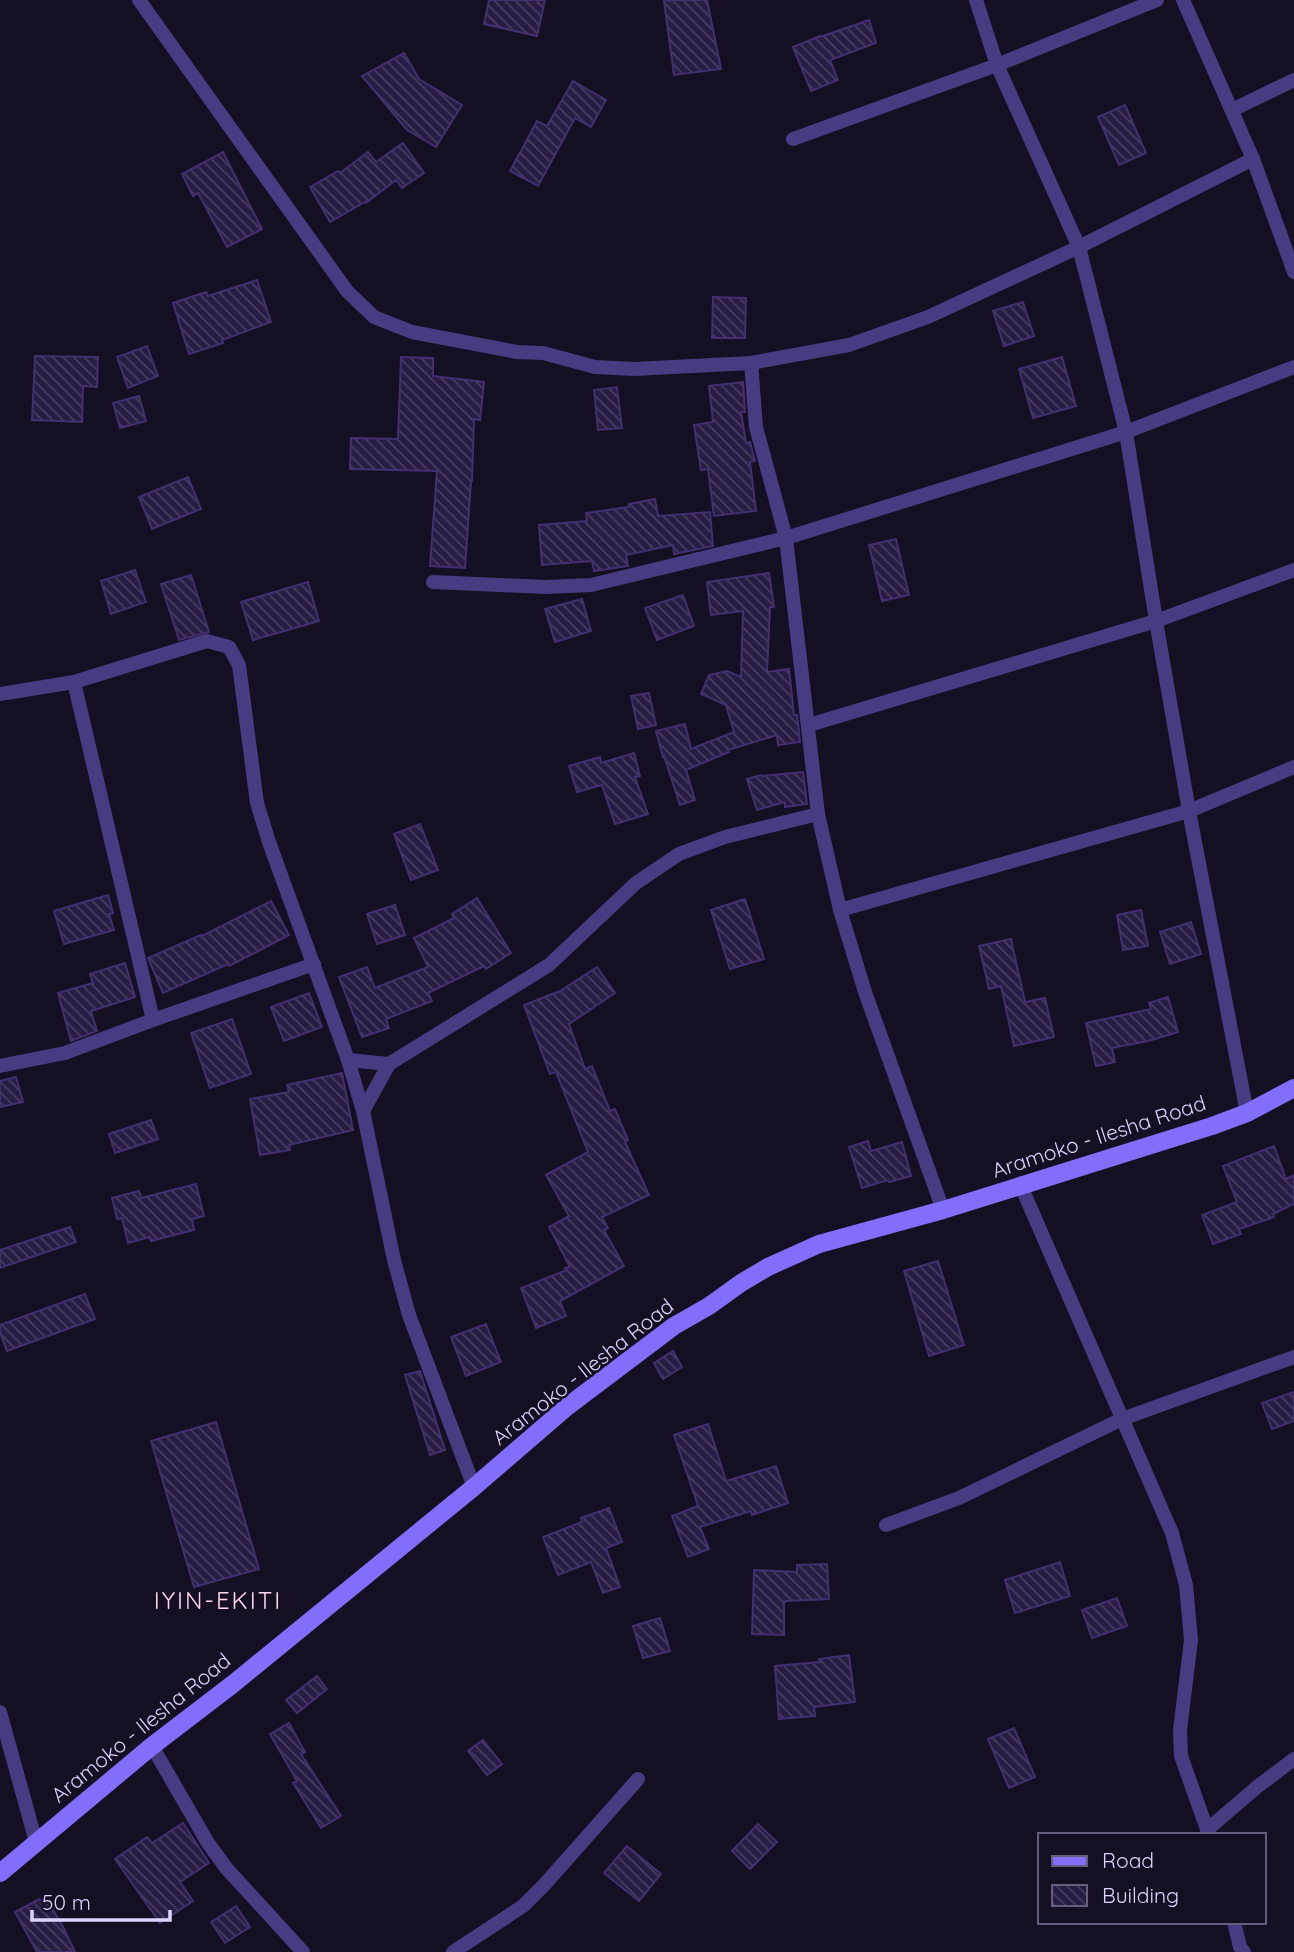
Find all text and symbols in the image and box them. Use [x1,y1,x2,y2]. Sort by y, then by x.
street label: Aramoko - Ilesha Road [989,1089,1209,1183]
street label: Aramoko - Ilesha Road [486,1292,678,1450]
district label: IYIN-EKITI [154,1585,282,1615]
street label: Aramoko - Ilesha Road [45,1647,235,1808]
legend [1038,1833,1266,1924]
text: Road [1102,1847,1154,1873]
scale bar [32,1878,170,1922]
text: Building [1102,1882,1179,1908]
text: 50 m [42,1889,91,1915]

